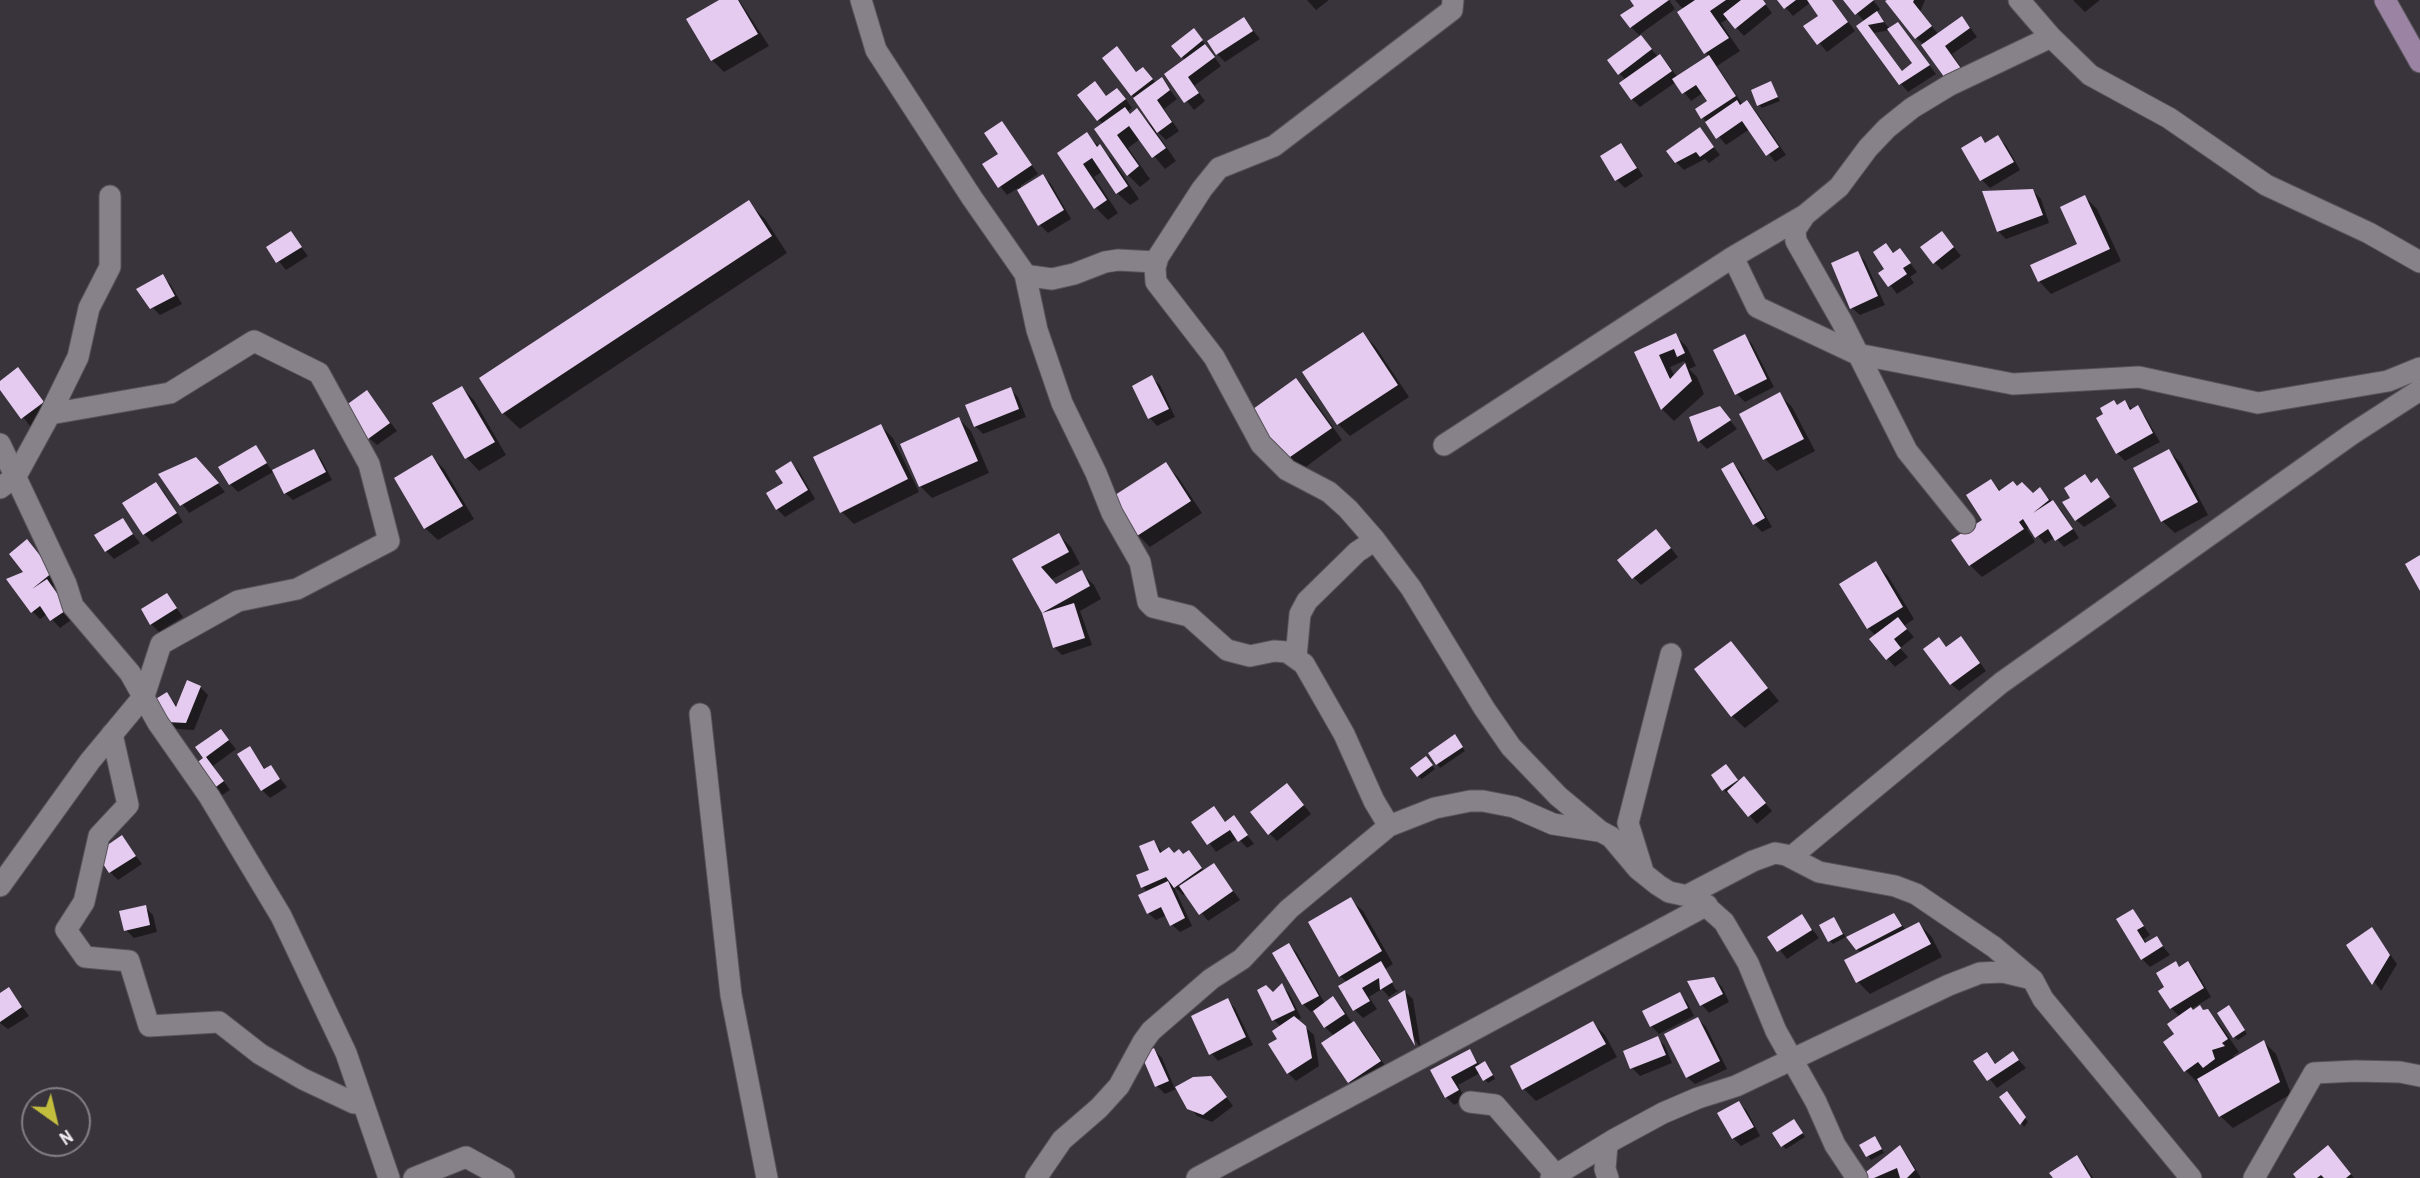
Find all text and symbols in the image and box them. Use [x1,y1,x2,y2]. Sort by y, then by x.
north arrow [21,1087,91,1157]
text: N [55,1124,79,1152]

